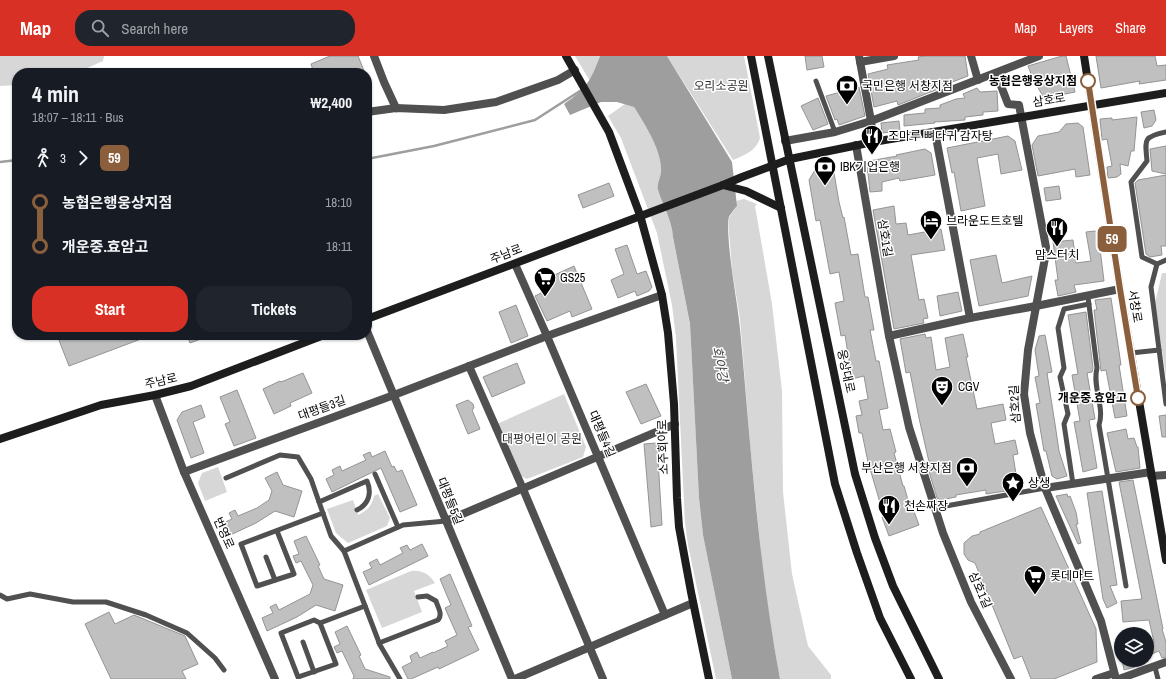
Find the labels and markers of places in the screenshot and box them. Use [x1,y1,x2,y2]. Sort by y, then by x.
bank icon: 국민은행 서창지점 [834,73,860,106]
place label: 농협은행웅상지점 [989,73,1077,89]
marker: 농협은행웅상지점 [1080,73,1096,89]
place label: 국민은행 서창지점 [862,78,953,94]
restaurant icon: 조마루 뼈다귀 감자탕 [859,123,885,156]
place label: 조마루 뼈다귀 감자탕 [888,128,993,144]
bank icon: IBK기업은행 [812,154,838,187]
place label: IBK기업은행 [840,159,900,175]
hotel icon: 브라운도트호텔 [918,208,944,241]
place label: 브라운도트호텔 [946,213,1023,229]
restaurant icon: 맘스터치 [1044,215,1070,248]
place label: 맘스터치 [1035,247,1079,263]
supermarket icon: GS25 [532,265,558,298]
place label: GS25 [560,270,586,286]
theatre icon: CGV [929,374,955,407]
place label: CGV [958,379,980,395]
place label: 개운중.효암고 [1058,390,1127,406]
marker: 개운중.효암고 [1130,390,1146,406]
bank icon: 부산은행 서창지점 [954,455,980,488]
place label: 부산은행 서창지점 [861,460,952,476]
place icon: 상생 [1000,470,1026,503]
place label: 상생 [1028,475,1050,491]
restaurant icon: 천손짜장 [876,493,902,526]
place label: 천손짜장 [904,498,948,514]
supermarket icon: 롯데마트 [1022,563,1048,596]
place label: 롯데마트 [1050,568,1094,584]

